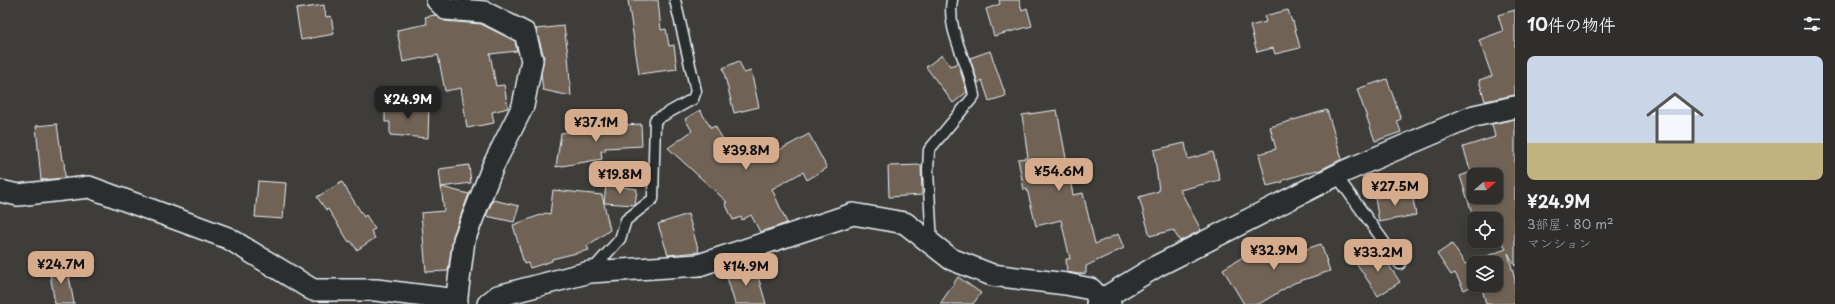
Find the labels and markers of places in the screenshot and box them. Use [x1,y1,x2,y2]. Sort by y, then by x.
pin: ¥24.9M [375,86,441,120]
pin: ¥37.1M [563,109,629,143]
pin: ¥39.8M [713,137,779,171]
pin: ¥54.6M [1026,158,1092,192]
pin: ¥19.8M [587,161,653,195]
pin: ¥27.5M [1362,173,1428,207]
pin: ¥32.9M [1241,237,1307,271]
pin: ¥33.2M [1345,239,1411,273]
pin: ¥24.7M [28,251,94,285]
pin: ¥14.9M [713,253,779,287]

